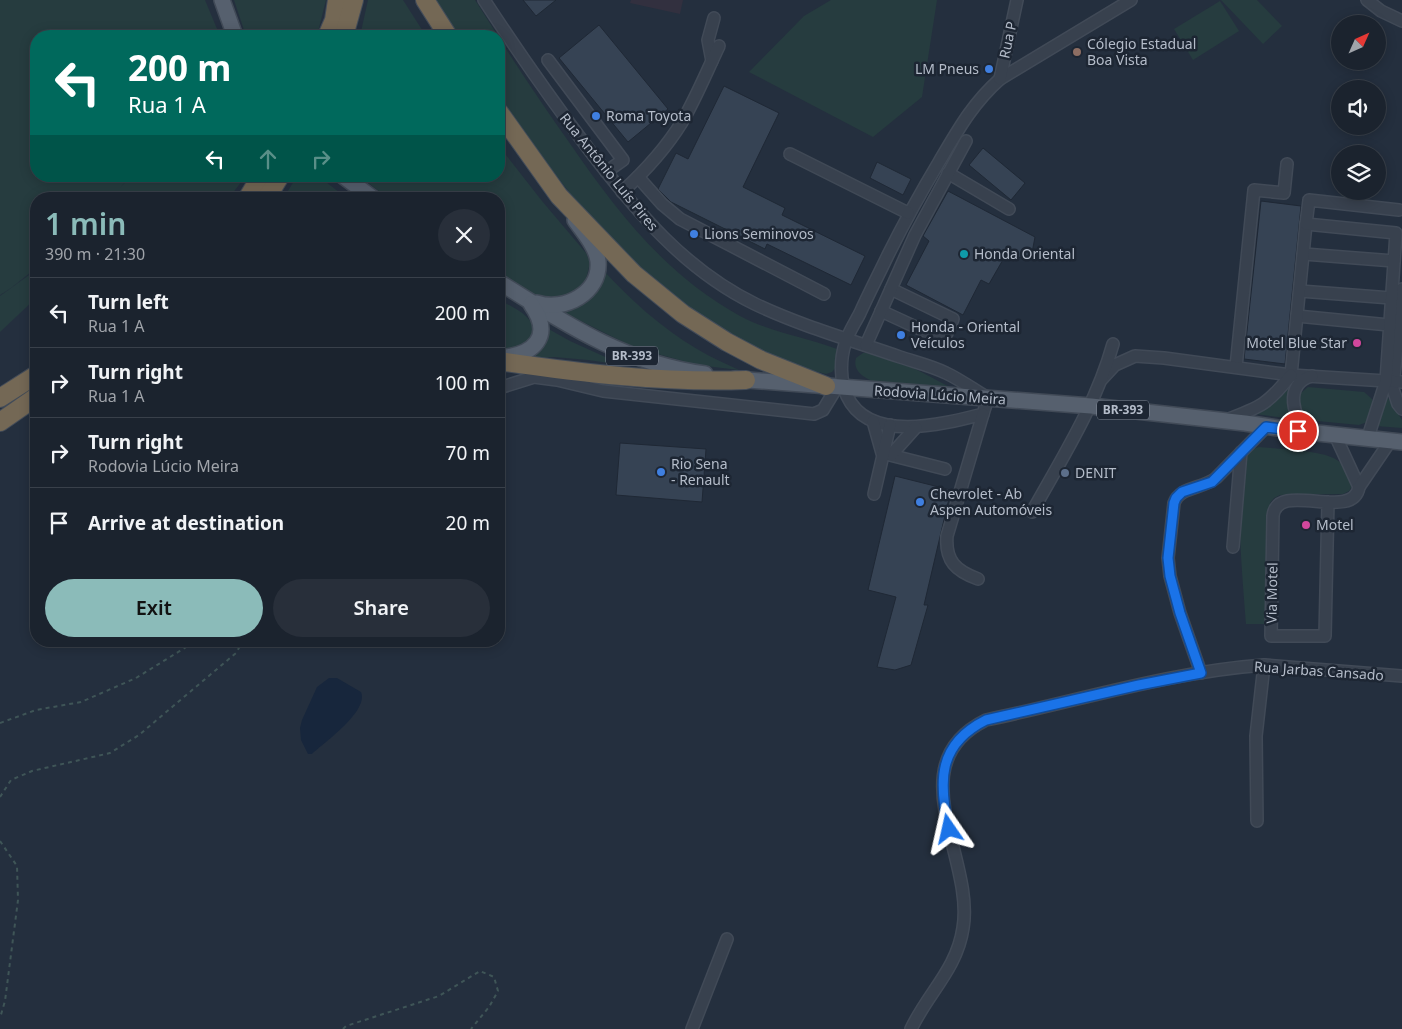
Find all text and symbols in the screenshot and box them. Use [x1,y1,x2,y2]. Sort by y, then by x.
north arrow [1331,15,1386,70]
map controls [1331,15,1386,200]
street label: Rua P [994,20,1021,60]
place label: Cólegio Estadual Boa Vista [1087,34,1196,69]
text: 200 m [128,44,231,91]
marker: Cólegio Estadual Boa Vista [1071,46,1083,58]
icon: left [45,50,110,115]
place label: LM Pneus [915,59,979,78]
marker: LM Pneus [983,63,995,75]
button: sound [1331,80,1386,135]
text: Rua 1 A [128,89,206,119]
place label: Roma Toyota [606,106,691,125]
street label: Rua Antônio Luís Pires [556,109,663,235]
marker: Roma Toyota [590,110,602,122]
icon: left [201,145,229,173]
icon: ahead [254,145,282,173]
icon: right [307,145,335,173]
button: layers [1331,145,1386,200]
text: 1 min [45,203,126,244]
button: close [438,209,490,261]
place label: Lions Seminovos [704,224,814,243]
marker: Lions Seminovos [688,228,700,240]
text: 390 m · 21:30 [45,243,145,265]
place label: Honda Oriental [974,244,1075,263]
marker: Honda Oriental [958,248,970,260]
text: Turn left [88,289,169,315]
icon: left [45,299,73,327]
text: 200 m [435,300,490,326]
text: Rua 1 A [88,315,145,337]
place label: Honda - Oriental Veículos [911,317,1020,352]
marker: Honda - Oriental Veículos [895,329,907,341]
place label: Motel Blue Star [1246,333,1347,352]
marker: Motel Blue Star [1351,337,1363,349]
road number: BR-393 [606,346,658,366]
text: Turn right [88,359,183,385]
icon: right [45,369,73,397]
text: 100 m [435,370,490,396]
street label: Rodovia Lúcio Meira [873,380,1007,409]
text: Rua 1 A [88,385,145,407]
road number: BR-393 [1097,400,1149,420]
pin [1277,410,1319,452]
icon: arrive [1284,417,1312,445]
text: Turn right [88,429,183,455]
icon: right [45,439,73,467]
text: 70 m [446,440,490,466]
place label: Rio Sena - Renault [671,454,730,489]
text: Rodovia Lúcio Meira [88,455,239,477]
place label: DENIT [1075,463,1116,482]
marker: Rio Sena - Renault [655,466,667,478]
marker: DENIT [1059,467,1071,479]
place label: Chevrolet - Ab Aspen Automóveis [930,484,1052,519]
marker: Chevrolet - Ab Aspen Automóveis [914,496,926,508]
icon: arrive [45,509,73,537]
text: Arrive at destination [88,510,284,536]
text: 20 m [446,510,490,536]
place label: Motel [1316,515,1354,534]
marker: Motel [1300,519,1312,531]
street label: Via Motel [1261,562,1282,624]
button: Exit [45,579,263,637]
button: Share [273,579,490,637]
street label: Rua Jarbas Cansado [1253,656,1385,685]
position arrow [922,802,974,854]

